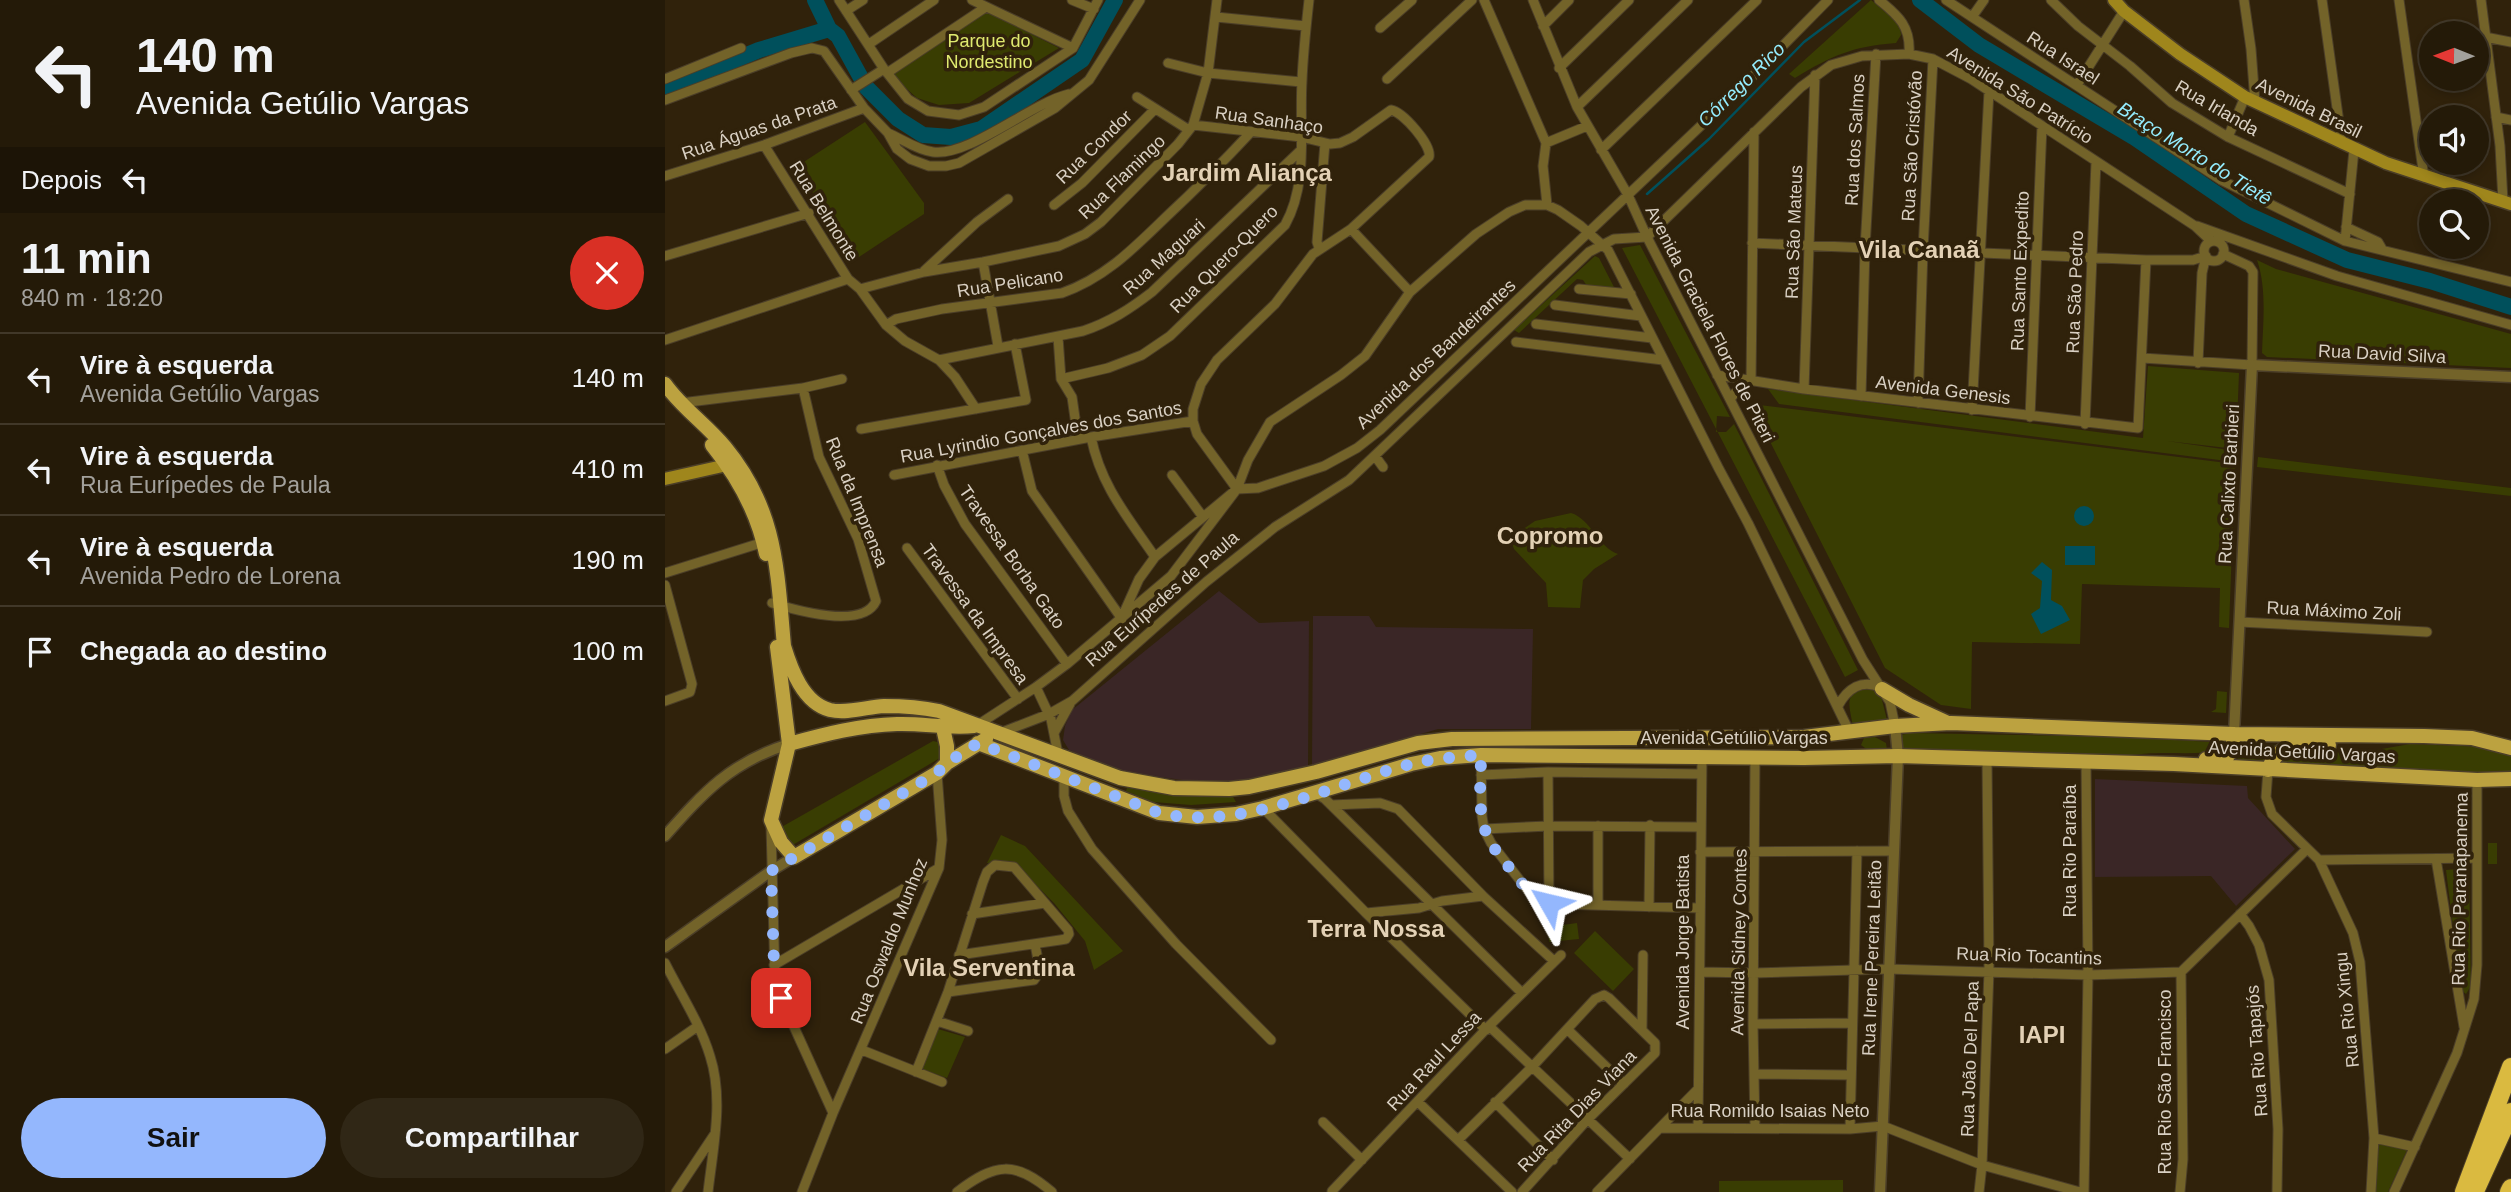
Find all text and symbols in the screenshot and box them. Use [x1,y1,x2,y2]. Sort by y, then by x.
north arrow [2419,21,2489,91]
map controls [2419,21,2489,259]
street label: Rua Israel [2023,27,2103,89]
icon: left [21,28,112,119]
text: 140 m [136,28,275,82]
park label: Parque do Nordestino [945,31,1033,72]
water label: Córrego Rico [1694,38,1789,131]
street label: Avenida São Patrício [1944,42,2096,148]
street label: Rua São Cristóvão [1898,70,1926,222]
street label: Rua dos Salmos [1842,74,1868,206]
street label: Avenida Brasil [2253,74,2365,142]
street label: Rua Irlanda [2172,76,2263,140]
text: Avenida Getúlio Vargas [136,85,469,121]
street label: Rua Águas da Prata [679,92,840,164]
water label: Braço Morto do Tietê [2114,98,2275,209]
street label: Rua Sanhaço [1214,103,1324,137]
button: sound [2419,105,2489,175]
street label: Rua Condor [1052,106,1136,188]
street label: Rua Flamingo [1075,131,1169,223]
street label: Rua Belmonte [785,157,863,265]
district label: Jardim Aliança [1162,159,1333,186]
icon: left [116,161,154,199]
text: Depois [21,165,102,195]
street label: Rua São Mateus [1782,165,1806,299]
button: search [2419,189,2489,259]
street label: Rua Santo Expedito [2007,191,2033,351]
street label: Rua Quero-Quero [1166,201,1282,317]
street label: Avenida Graciela Flores de Piteri [1641,202,1779,446]
street label: Rua Maguari [1119,215,1209,299]
street label: Rua São Pedro [2063,230,2087,354]
text: 11 min [21,235,152,282]
button: close [570,236,644,310]
district label: Vila Canaã [1859,236,1980,263]
street label: Rua Pelicano [956,265,1064,301]
street label: Avenida dos Bandeirantes [1352,275,1520,433]
text: 840 m · 18:20 [21,285,163,311]
street label: Rua David Silva [2318,341,2447,367]
text: Vire à esquerda [80,350,273,380]
icon: left [21,360,59,398]
text: 140 m [572,363,644,393]
street label: Avenida Genesis [1874,372,2012,408]
text: Avenida Getúlio Vargas [80,381,320,407]
street label: Rua Lyrindio Gonçalves dos Santos [899,397,1183,467]
street label: Rua Calixto Barbieri [2215,404,2243,564]
street label: Rua da Imprensa [822,434,893,571]
text: Vire à esquerda [80,441,273,471]
icon: left [21,451,59,489]
text: 410 m [572,454,644,484]
text: Rua Eurípedes de Paula [80,472,331,498]
street label: Travessa Borba Gato [955,481,1069,633]
district label: Copromo [1497,522,1603,549]
street label: Rua Eurípedes de Paula [1081,526,1243,671]
text: Vire à esquerda [80,532,273,562]
street label: Travessa da Impresa [917,540,1033,689]
icon: left [21,542,59,580]
text: 190 m [572,545,644,575]
text: Avenida Pedro de Lorena [80,563,340,589]
street label: Rua Máximo Zoli [2266,597,2402,625]
icon: arrive [21,633,59,671]
text: Chegada ao destino [80,636,327,666]
text: 100 m [572,636,644,666]
street label: Avenida Getúlio Vargas [1640,728,1828,748]
street label: Avenida Getúlio Vargas [2208,737,2396,767]
street label: Rua Rio Paraíba [2060,783,2080,918]
street label: Rua Rio Paranapanema [2448,791,2472,986]
street label: Avenida Sidney Contes [1727,848,1751,1036]
street label: Avenida Jorge Batista [1673,854,1693,1029]
street label: Rua Oswaldo Munhoz [847,855,931,1027]
street label: Rua Irene Pereira Leitão [1859,860,1885,1056]
position arrow [1512,866,1586,940]
district label: Terra Nossa [1308,915,1445,942]
street label: Rua Rio Tocantins [1956,943,2102,969]
street label: Rua Rio Xingu [2331,951,2363,1069]
district label: Vila Serventina [903,954,1075,981]
pin [751,968,811,1028]
icon: arrive [762,979,800,1017]
street label: Rua João Del Papa [1957,980,1983,1137]
street label: Rua Rio Tapajós [2242,985,2272,1117]
street label: Rua Rio São Francisco [2155,989,2175,1175]
street label: Rua Raul Lessa [1383,1007,1486,1115]
district label: IAPI [2019,1021,2065,1048]
street label: Rua Rita Dias Viana [1514,1045,1641,1176]
button: Sair [21,1098,326,1178]
button: Compartilhar [340,1098,644,1178]
street label: Rua Romildo Isaias Neto [1670,1101,1870,1121]

